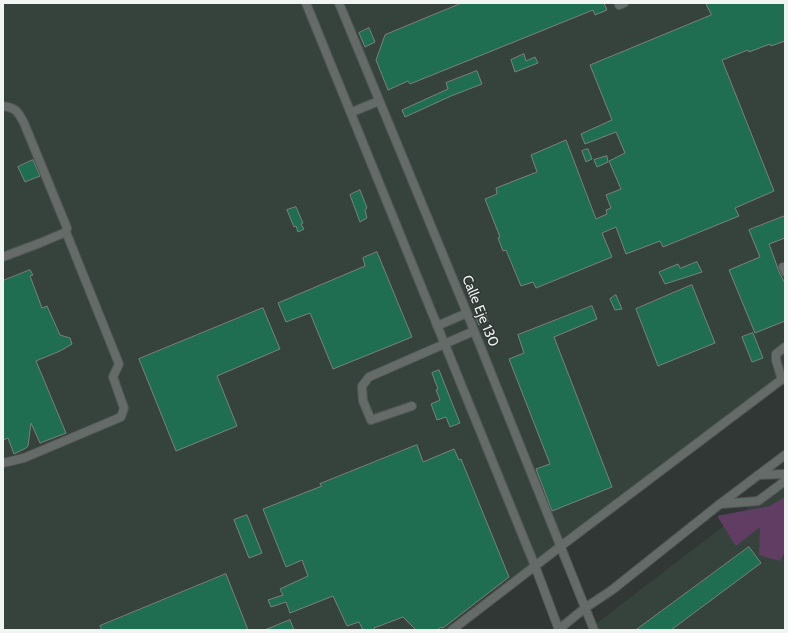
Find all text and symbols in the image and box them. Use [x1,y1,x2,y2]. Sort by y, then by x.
street label: Calle Eje 130 [458,273,502,349]

